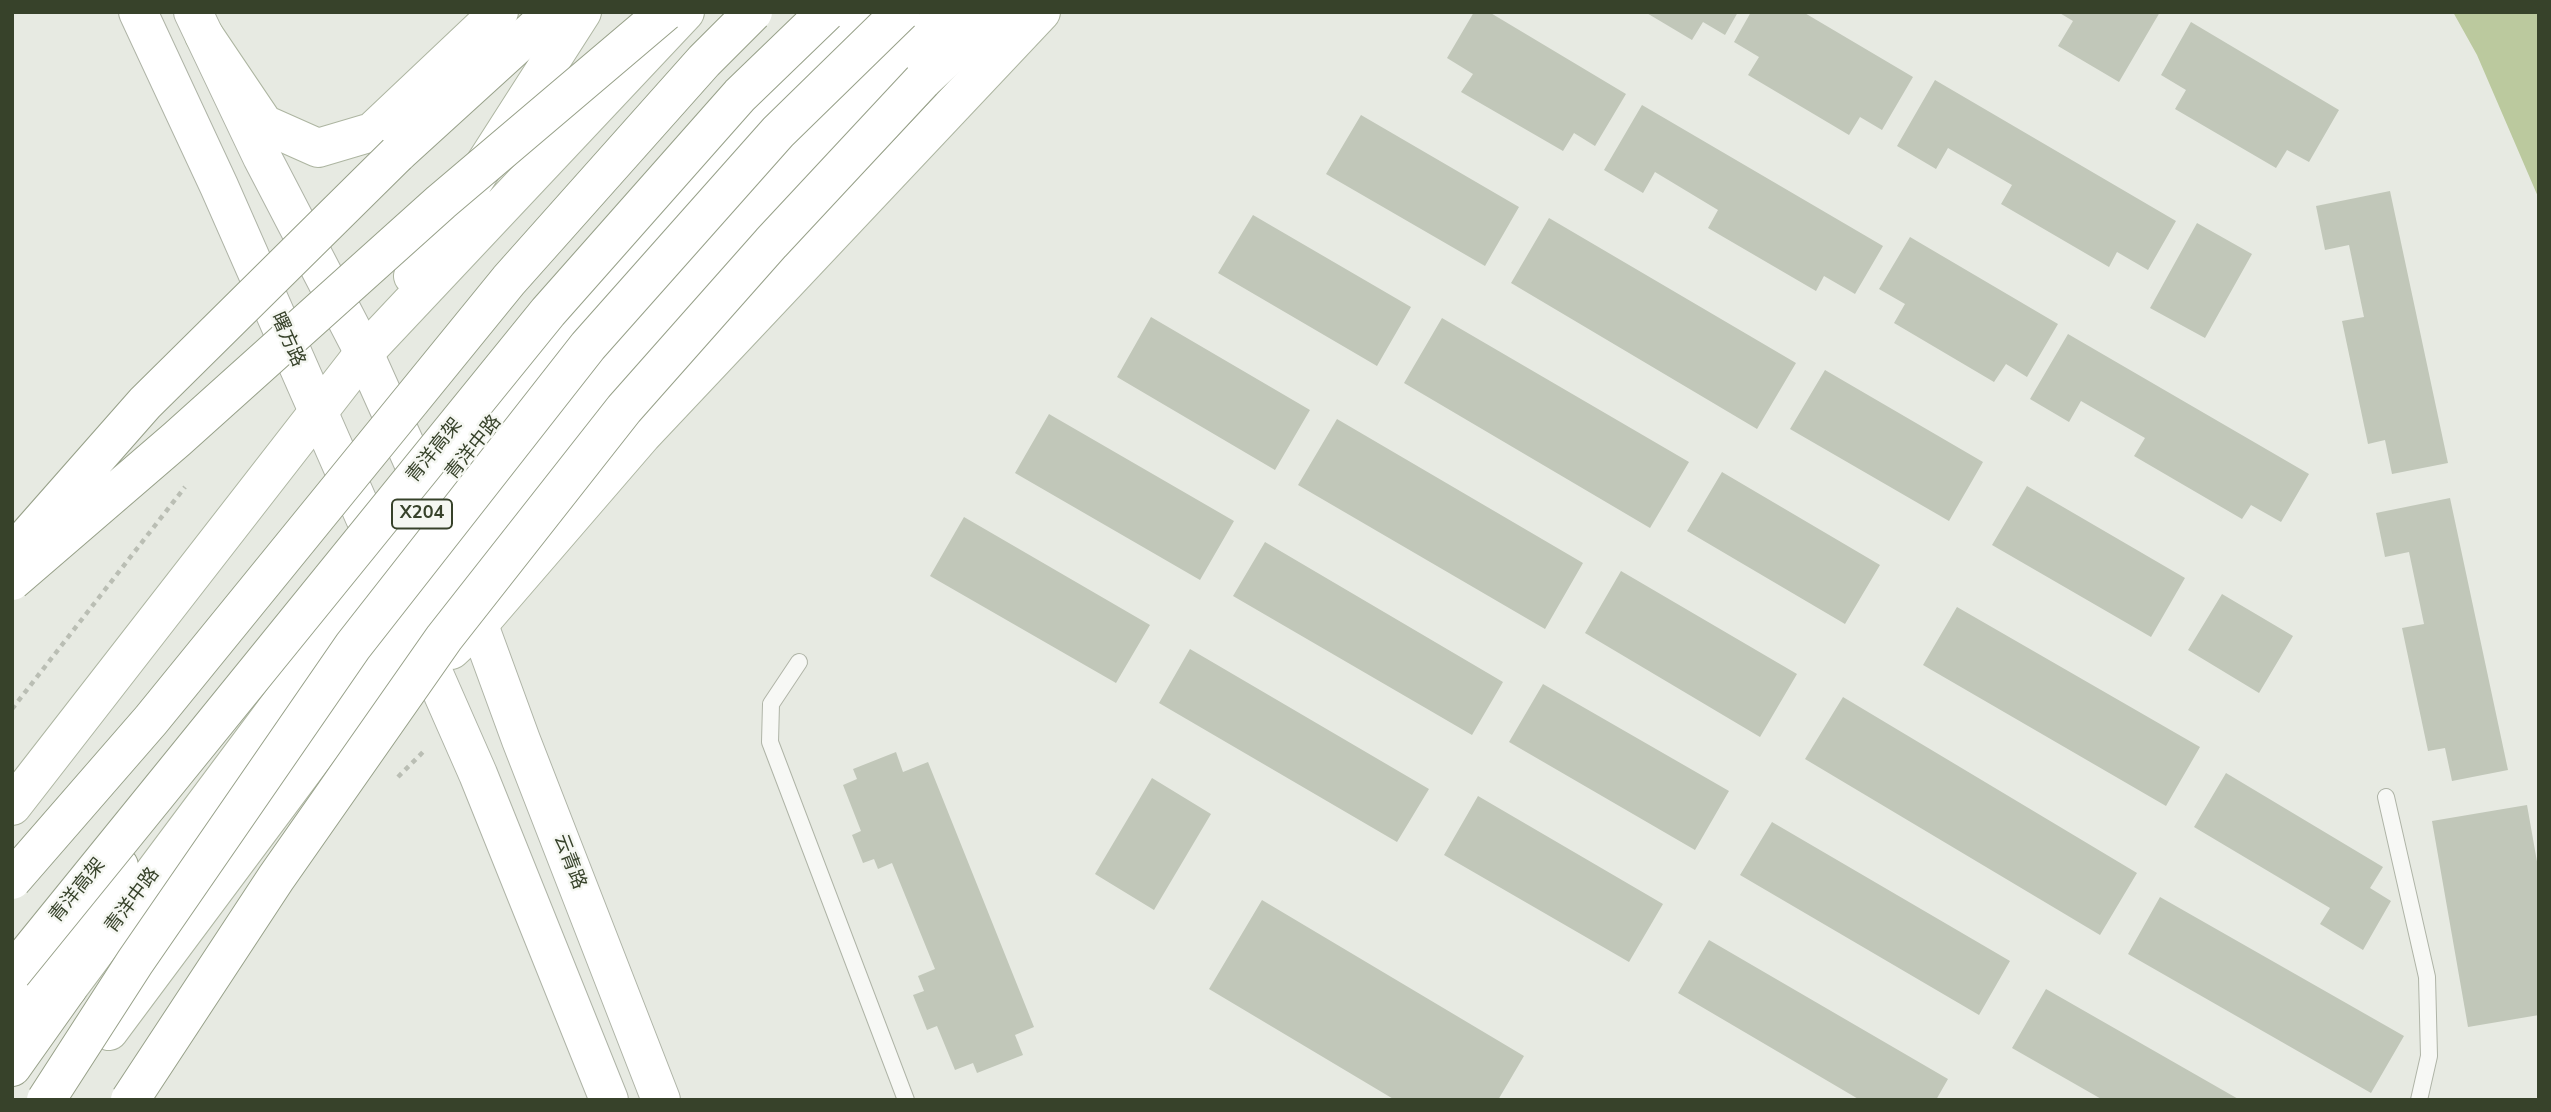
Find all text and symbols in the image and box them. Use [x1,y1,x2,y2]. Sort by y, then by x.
street label: 曙方路 [265,309,309,371]
street label: 青洋中路 [441,411,507,485]
street label: 青洋高架 [402,414,468,488]
road number: X204 [392,500,452,528]
street label: 云青路 [548,831,590,893]
street label: 青洋高架 [45,854,111,928]
street label: 青洋中路 [101,864,165,938]

